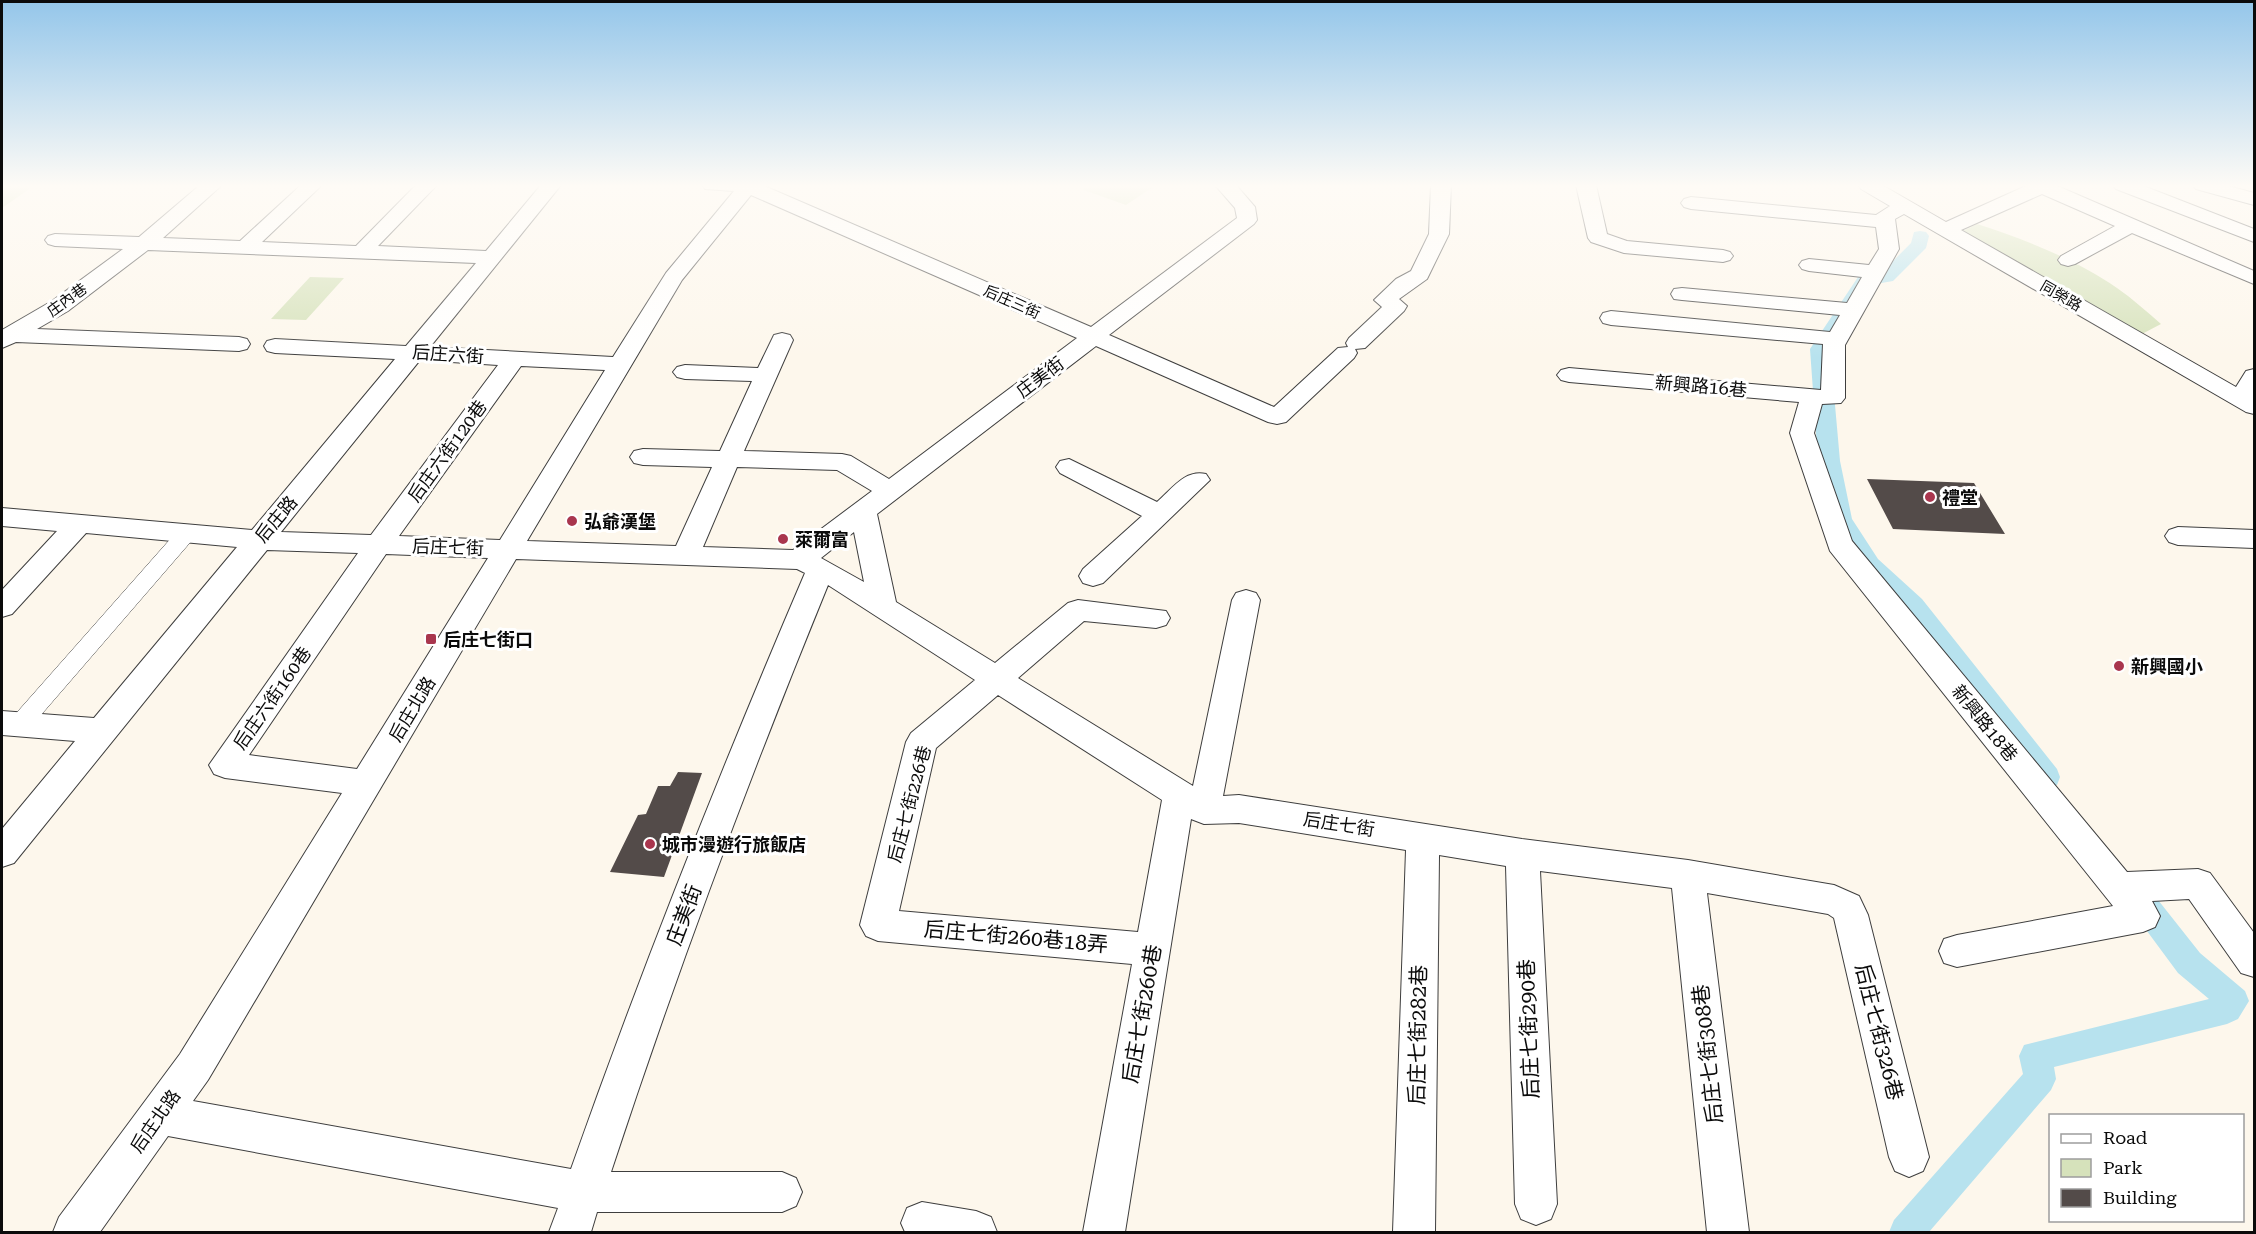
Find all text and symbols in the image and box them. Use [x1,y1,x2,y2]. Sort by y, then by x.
street label: 同榮路 [2037,277,2085,315]
street label: 庄內巷 [44,279,90,321]
street label: 后庄三街 [981,282,1043,322]
street label: 后庄六街 [411,341,485,367]
street label: 庄美街 [1012,352,1068,402]
street label: 新興路16巷 [1654,372,1748,400]
street label: 后庄六街120巷 [403,396,491,506]
place label: 禮堂 [1942,487,1978,508]
marker: 禮堂 [1923,490,1937,504]
street label: 后庄路 [251,492,301,546]
place label: 弘爺漢堡 [584,511,656,532]
marker: 弘爺漢堡 [565,514,579,528]
place label: 萊爾富 [795,529,849,550]
marker: 萊爾富 [776,532,790,546]
street label: 后庄七街 [412,535,484,559]
place label: 后庄七街口 [443,629,533,650]
marker: 后庄七街口 [424,632,438,646]
street label: 后庄六街160巷 [229,643,315,753]
place label: 新興國小 [2131,656,2203,677]
marker: 新興國小 [2112,659,2126,673]
street label: 后庄北路 [384,673,440,745]
street label: 新興路18巷 [1948,681,2022,765]
street label: 后庄七街226巷 [883,743,935,865]
street label: 后庄七街 [1302,808,1376,840]
place label: 城市漫遊行旅飯店 [662,834,806,855]
marker: 城市漫遊行旅飯店 [643,837,657,851]
street label: 庄美街 [662,881,706,949]
street label: 后庄七街260巷18弄 [923,917,1109,957]
street label: 后庄七街260巷 [1118,943,1166,1085]
street label: 后庄七街290巷 [1515,958,1543,1100]
street label: 后庄七街326巷 [1850,961,1908,1103]
street label: 后庄七街282巷 [1405,965,1431,1105]
street label: 后庄七街308巷 [1689,983,1727,1125]
street label: 后庄北路 [126,1085,184,1157]
legend [2049,1114,2244,1222]
text: Road [2103,1127,2148,1148]
text: Park [2103,1157,2143,1178]
text: Building [2103,1187,2177,1208]

